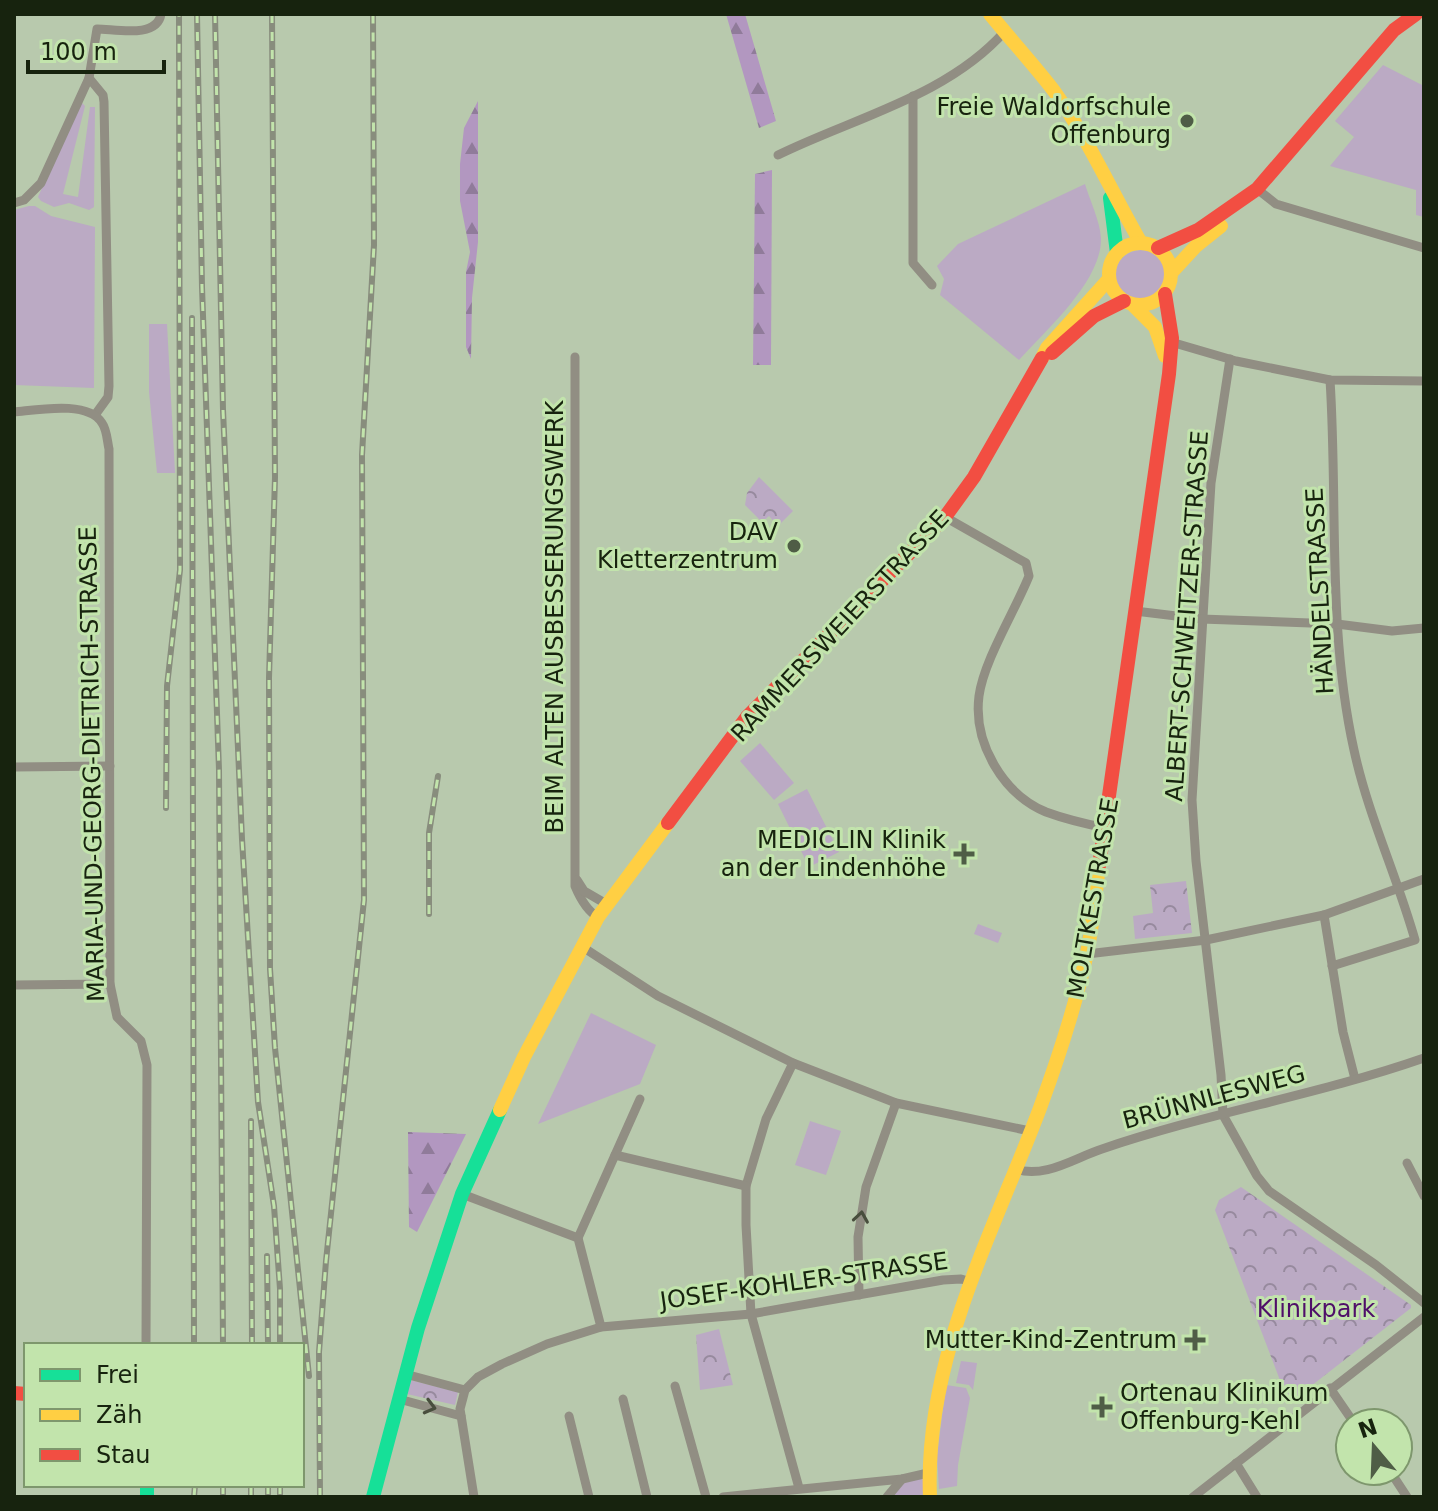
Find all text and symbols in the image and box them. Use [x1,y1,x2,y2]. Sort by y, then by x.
scale bar [28,24,164,74]
text: 100 m [40,38,117,66]
place label: Freie Waldorfschule Offenburg [936,93,1171,149]
marker: Freie Waldorfschule Offenburg [1178,112,1196,130]
street label: BEIM ALTEN AUSBESSERUNGSWERK [541,399,569,833]
street label: ALBERT-SCHWEITZER-STRASSE [1160,430,1214,802]
street label: HÄNDELSTRASSE [1300,487,1339,695]
street label: RAMMERSWEIERSTRASSE [725,505,955,747]
place label: DAV Kletterzentrum [597,518,779,574]
street label: MARIA-UND-GEORG-DIETRICH-STRASSE [74,526,110,1002]
marker: DAV Kletterzentrum [785,537,803,555]
street label: MOLTKESTRASSE [1062,796,1124,1000]
place label: MEDICLIN Klinik an der Lindenhöhe [721,826,946,882]
marker: MEDICLIN Klinik an der Lindenhöhe [953,843,975,865]
street label: BRÜNNLESWEG [1119,1058,1308,1135]
one-way arrow [852,1210,869,1224]
street label: JOSEF-KOHLER-STRASSE [656,1247,950,1315]
park label: Klinikpark [1257,1295,1375,1323]
place label: Mutter-Kind-Zentrum [925,1326,1177,1354]
marker: Mutter-Kind-Zentrum [1184,1329,1206,1351]
legend [24,1343,304,1487]
text: Frei [96,1361,139,1389]
place label: Ortenau Klinikum Offenburg-Kehl [1120,1379,1328,1435]
marker: Ortenau Klinikum Offenburg-Kehl [1091,1396,1113,1418]
one-way arrow [422,1398,436,1415]
text: Zäh [96,1401,142,1429]
north arrow [1334,1407,1414,1487]
text: N [1355,1414,1380,1443]
text: Stau [96,1441,151,1469]

